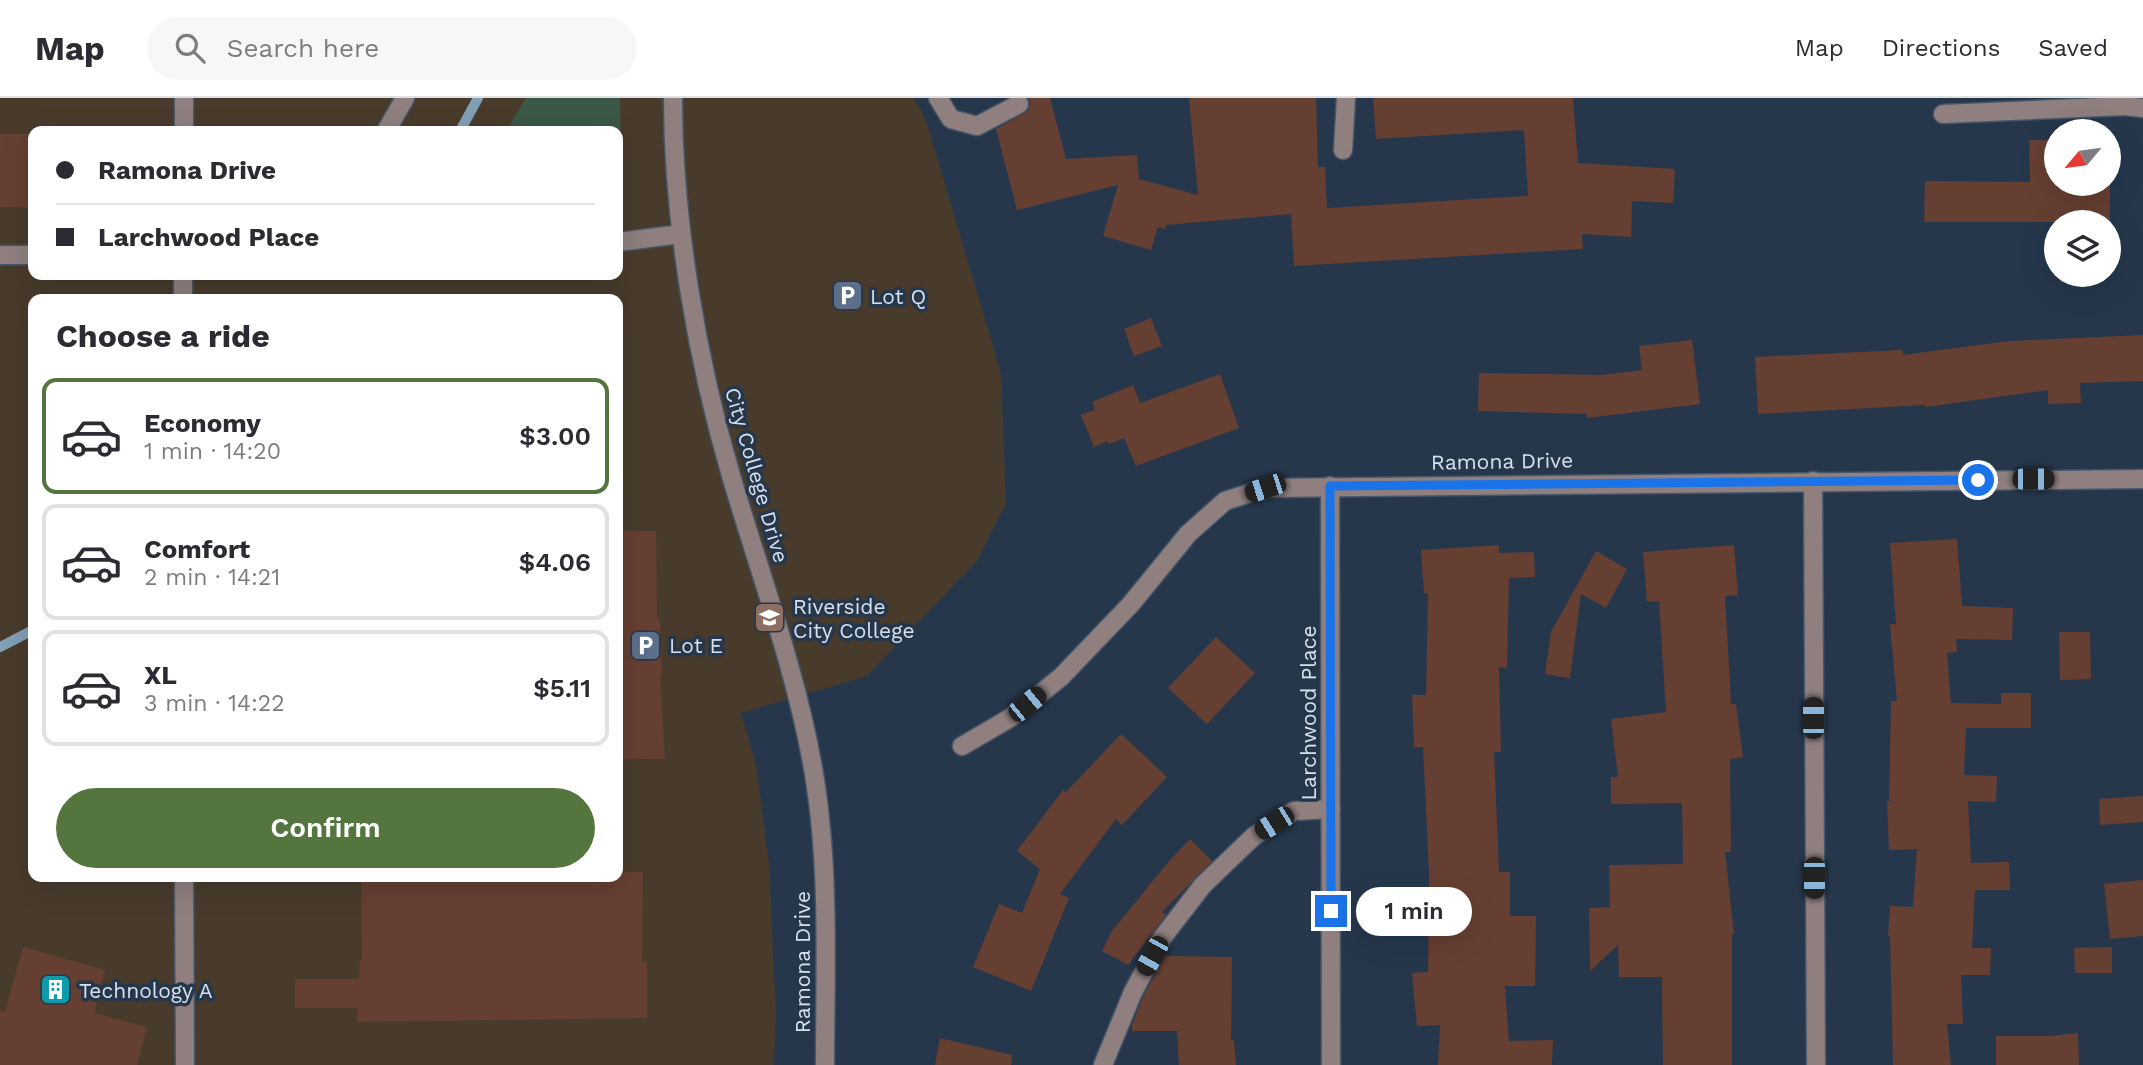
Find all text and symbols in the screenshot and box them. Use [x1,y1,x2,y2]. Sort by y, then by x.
search box [147,17,637,80]
text: Map [35,29,105,68]
icon: search [171,29,209,67]
text: Search here [227,33,379,63]
text: Map [1795,34,1844,62]
text: Directions [1882,34,2000,62]
text: Saved [2038,34,2108,62]
north arrow [2044,119,2121,196]
map controls [2044,119,2121,287]
text: Ramona Drive [98,155,276,185]
button: layers [2044,210,2121,287]
text: Larchwood Place [98,222,319,252]
parking icon: Lot Q [830,279,864,313]
place label: Lot Q [870,284,926,309]
text: Choose a ride [56,317,270,355]
street label: City College Drive [720,385,794,565]
icon: car [60,405,123,468]
text: Economy [144,408,261,438]
text: $3.00 [519,421,591,451]
text: 1 min · 14:20 [144,438,281,465]
street label: Ramona Drive [1431,447,1573,475]
route start [1962,464,1994,496]
car [2013,469,2055,490]
car [1242,472,1289,504]
icon: car [60,531,123,594]
text: Comfort [144,534,250,564]
text: $4.06 [519,547,591,577]
text: 2 min · 14:21 [144,564,280,591]
place label: Riverside City College [793,594,915,643]
school or university icon: Riverside City College [753,601,787,635]
street label: Larchwood Place [1296,625,1321,801]
parking icon: Lot E [629,628,663,662]
place label: Lot E [669,633,723,658]
icon: car [60,657,123,720]
text: XL [144,660,177,690]
text: $5.11 [533,673,591,703]
car [1005,683,1050,725]
text: 3 min · 14:22 [144,690,285,717]
car [1803,697,1824,739]
button: Confirm [56,788,595,868]
car [1251,803,1298,843]
car [1804,857,1825,899]
callout: 1 min [1356,886,1471,936]
street label: Ramona Drive [790,891,815,1033]
route end [1315,895,1347,927]
text: 1 min [1384,898,1444,925]
car [1133,933,1172,979]
building icon: Technology A [39,973,73,1007]
place label: Technology A [79,978,213,1003]

